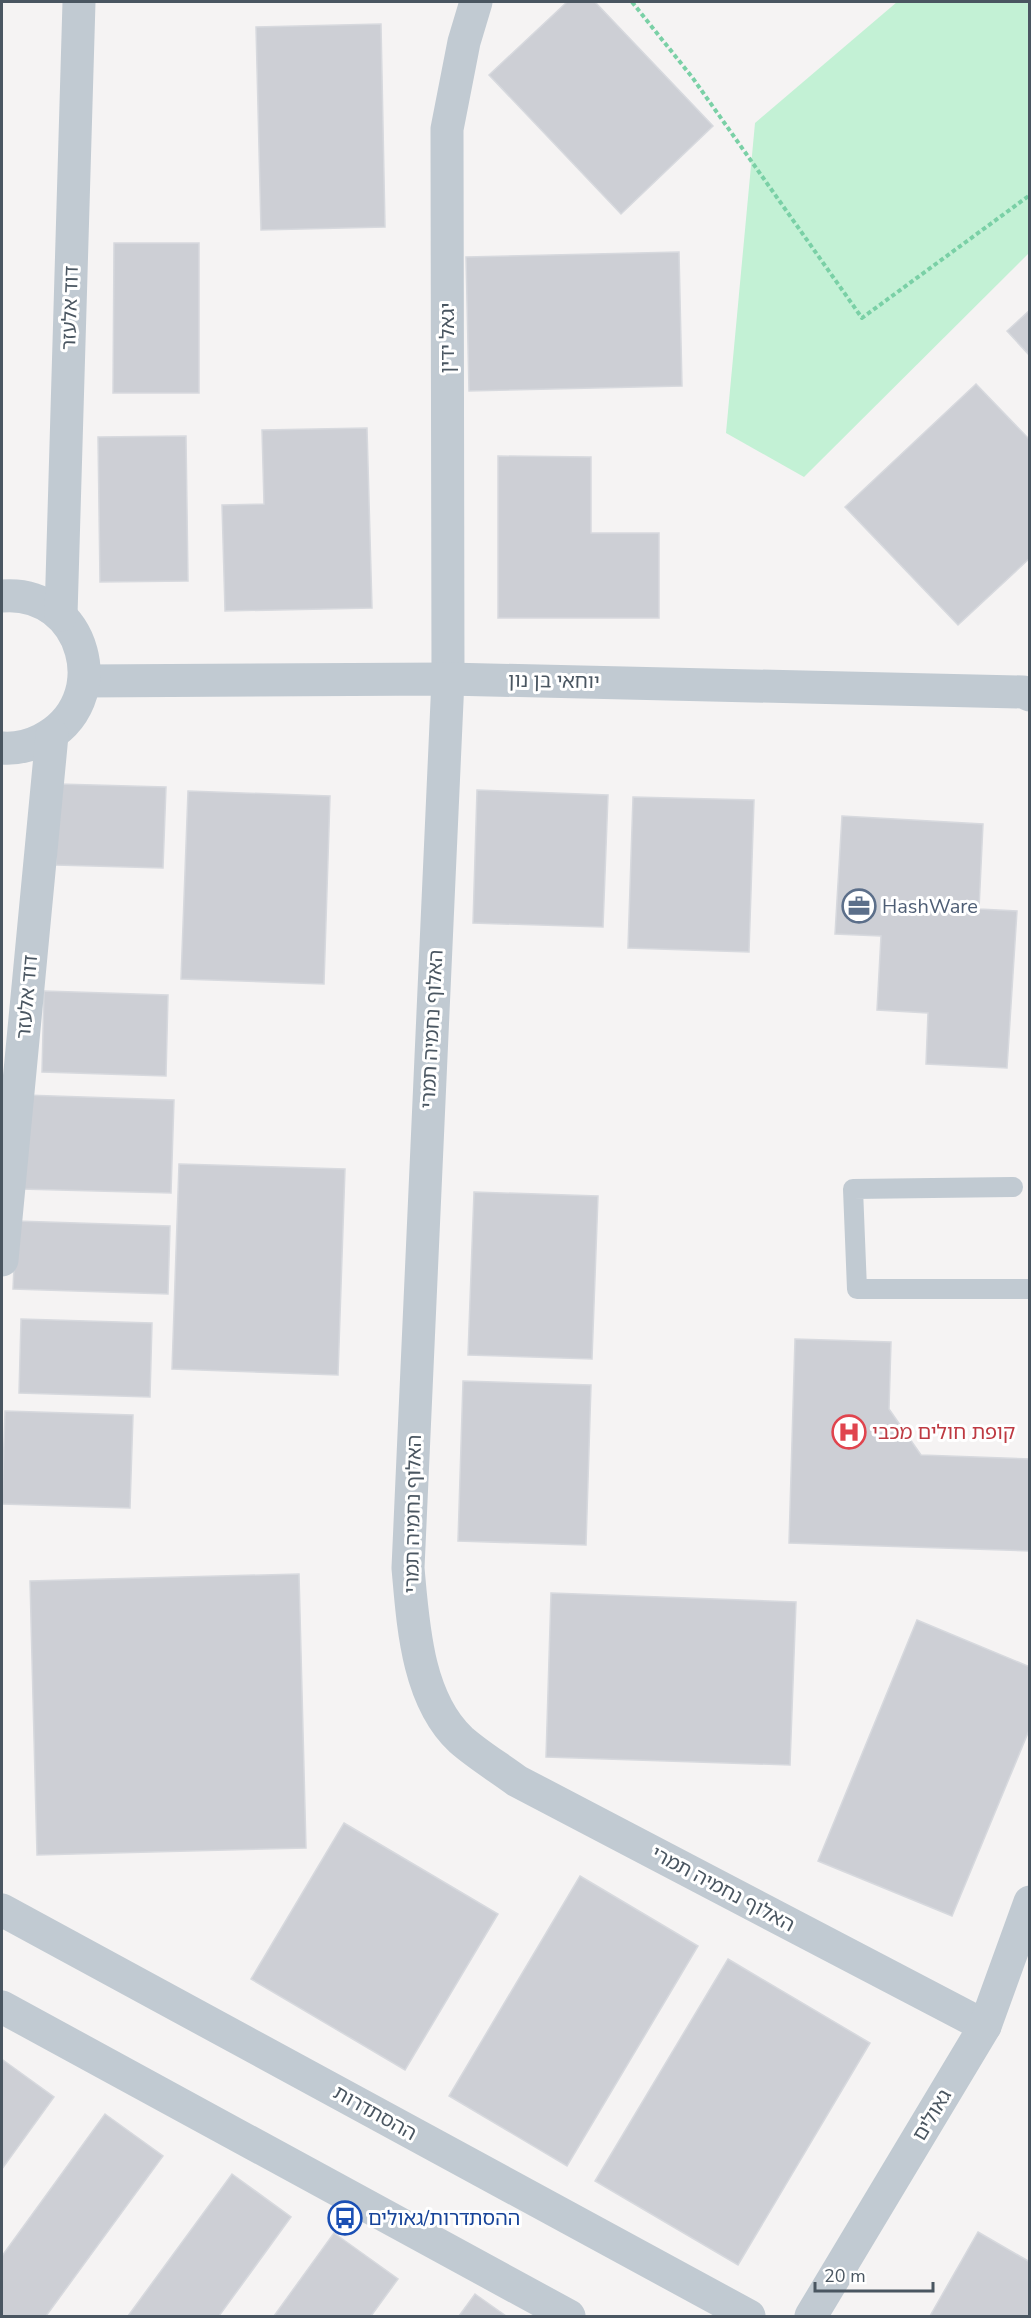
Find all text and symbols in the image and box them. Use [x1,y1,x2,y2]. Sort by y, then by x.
street label: דוד אלעזר [55,265,85,351]
street label: יגאל ידין [434,303,461,373]
street label: יוחאי בן נון [508,667,600,695]
office icon: HashWare [841,888,877,924]
place label: HashWare [882,893,978,920]
street label: האלוף נחמיה תמרי [414,949,450,1109]
street label: דוד אלעזר [10,953,44,1040]
hospital icon: קופת חולים מכבי [831,1414,867,1450]
place label: קופת חולים מכבי [872,1419,1015,1446]
street label: האלוף נחמיה תמרי [398,1434,428,1594]
street label: האלוף נחמיה תמרי [647,1840,799,1938]
street label: ההסתדרות [329,2079,421,2147]
street label: גאולים [906,2084,958,2146]
bus stop icon: ההסתדרות/גאולים [327,2200,363,2236]
place label: ההסתדרות/גאולים [368,2205,520,2232]
scale bar [815,2255,934,2293]
text: 20 m [824,2264,866,2288]

